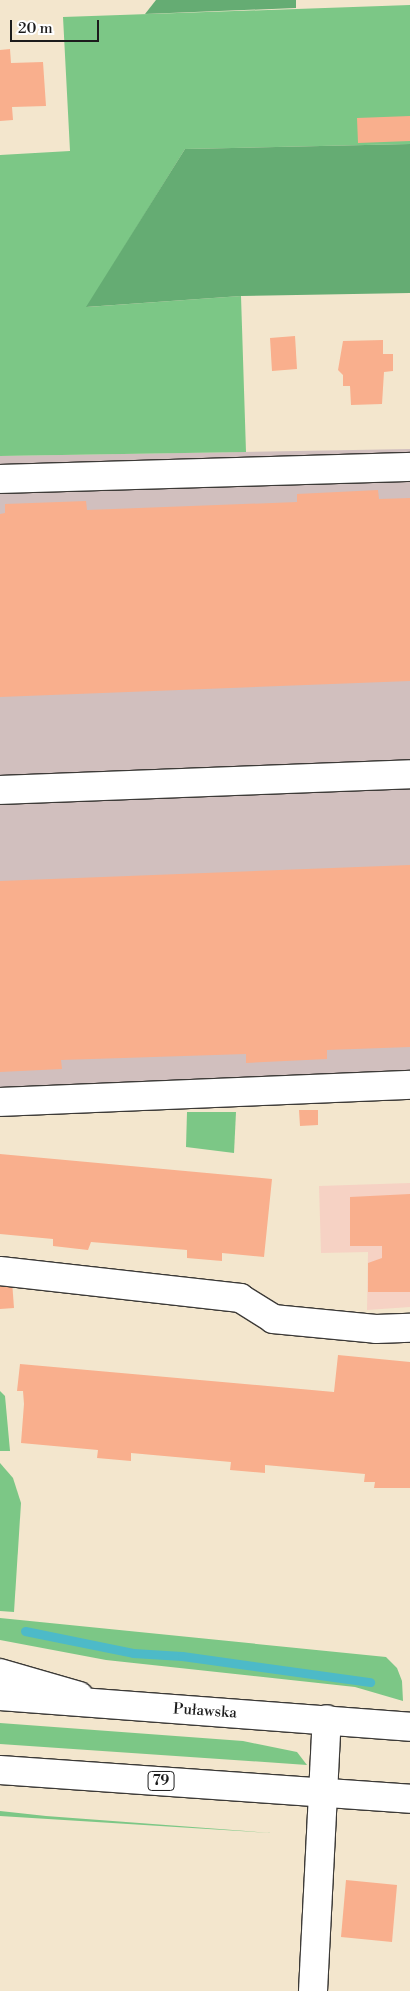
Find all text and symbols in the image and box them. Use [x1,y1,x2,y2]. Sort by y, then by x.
scale bar [12,10,101,42]
text: 20 m [18,19,53,38]
street label: Puławska [173,1700,237,1722]
road number: 79 [147,1770,175,1792]

